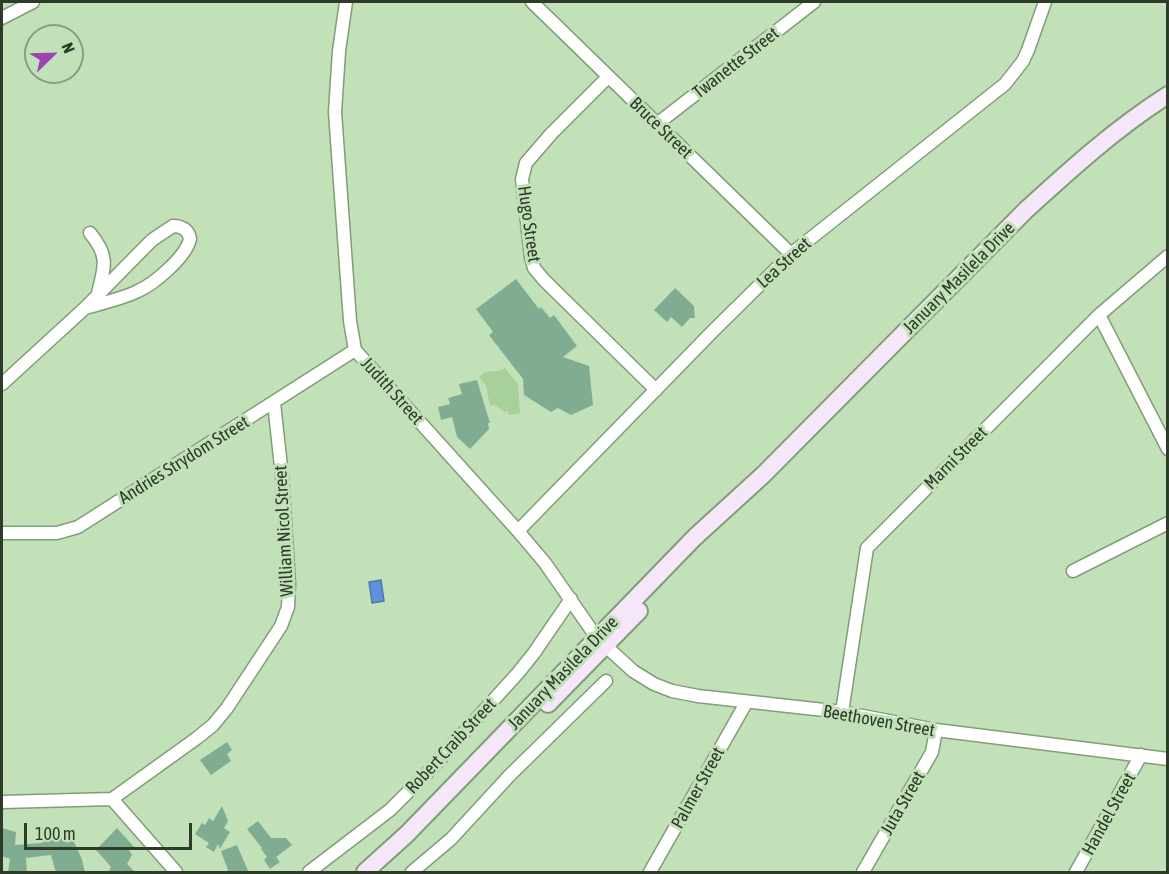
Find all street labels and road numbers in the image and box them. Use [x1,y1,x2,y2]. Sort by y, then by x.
street label: Twanette Street [689,23,783,103]
street label: Bruce Street [625,93,697,163]
street label: Hugo Street [513,184,545,264]
street label: January Masilela Drive [899,218,1019,338]
street label: Lea Street [752,233,816,293]
street label: Judith Street [356,353,428,429]
street label: Andries Strydom Street [115,411,253,509]
street label: Marni Street [920,422,992,494]
street label: William Nicol Street [270,465,298,597]
street label: January Masilela Drive [503,612,623,734]
street label: Robert Craib Street [401,694,501,798]
street label: Beethoven Street [821,701,937,741]
street label: Palmer Street [667,743,729,833]
street label: Juta Street [876,767,930,839]
street label: Handel Street [1077,769,1141,859]

